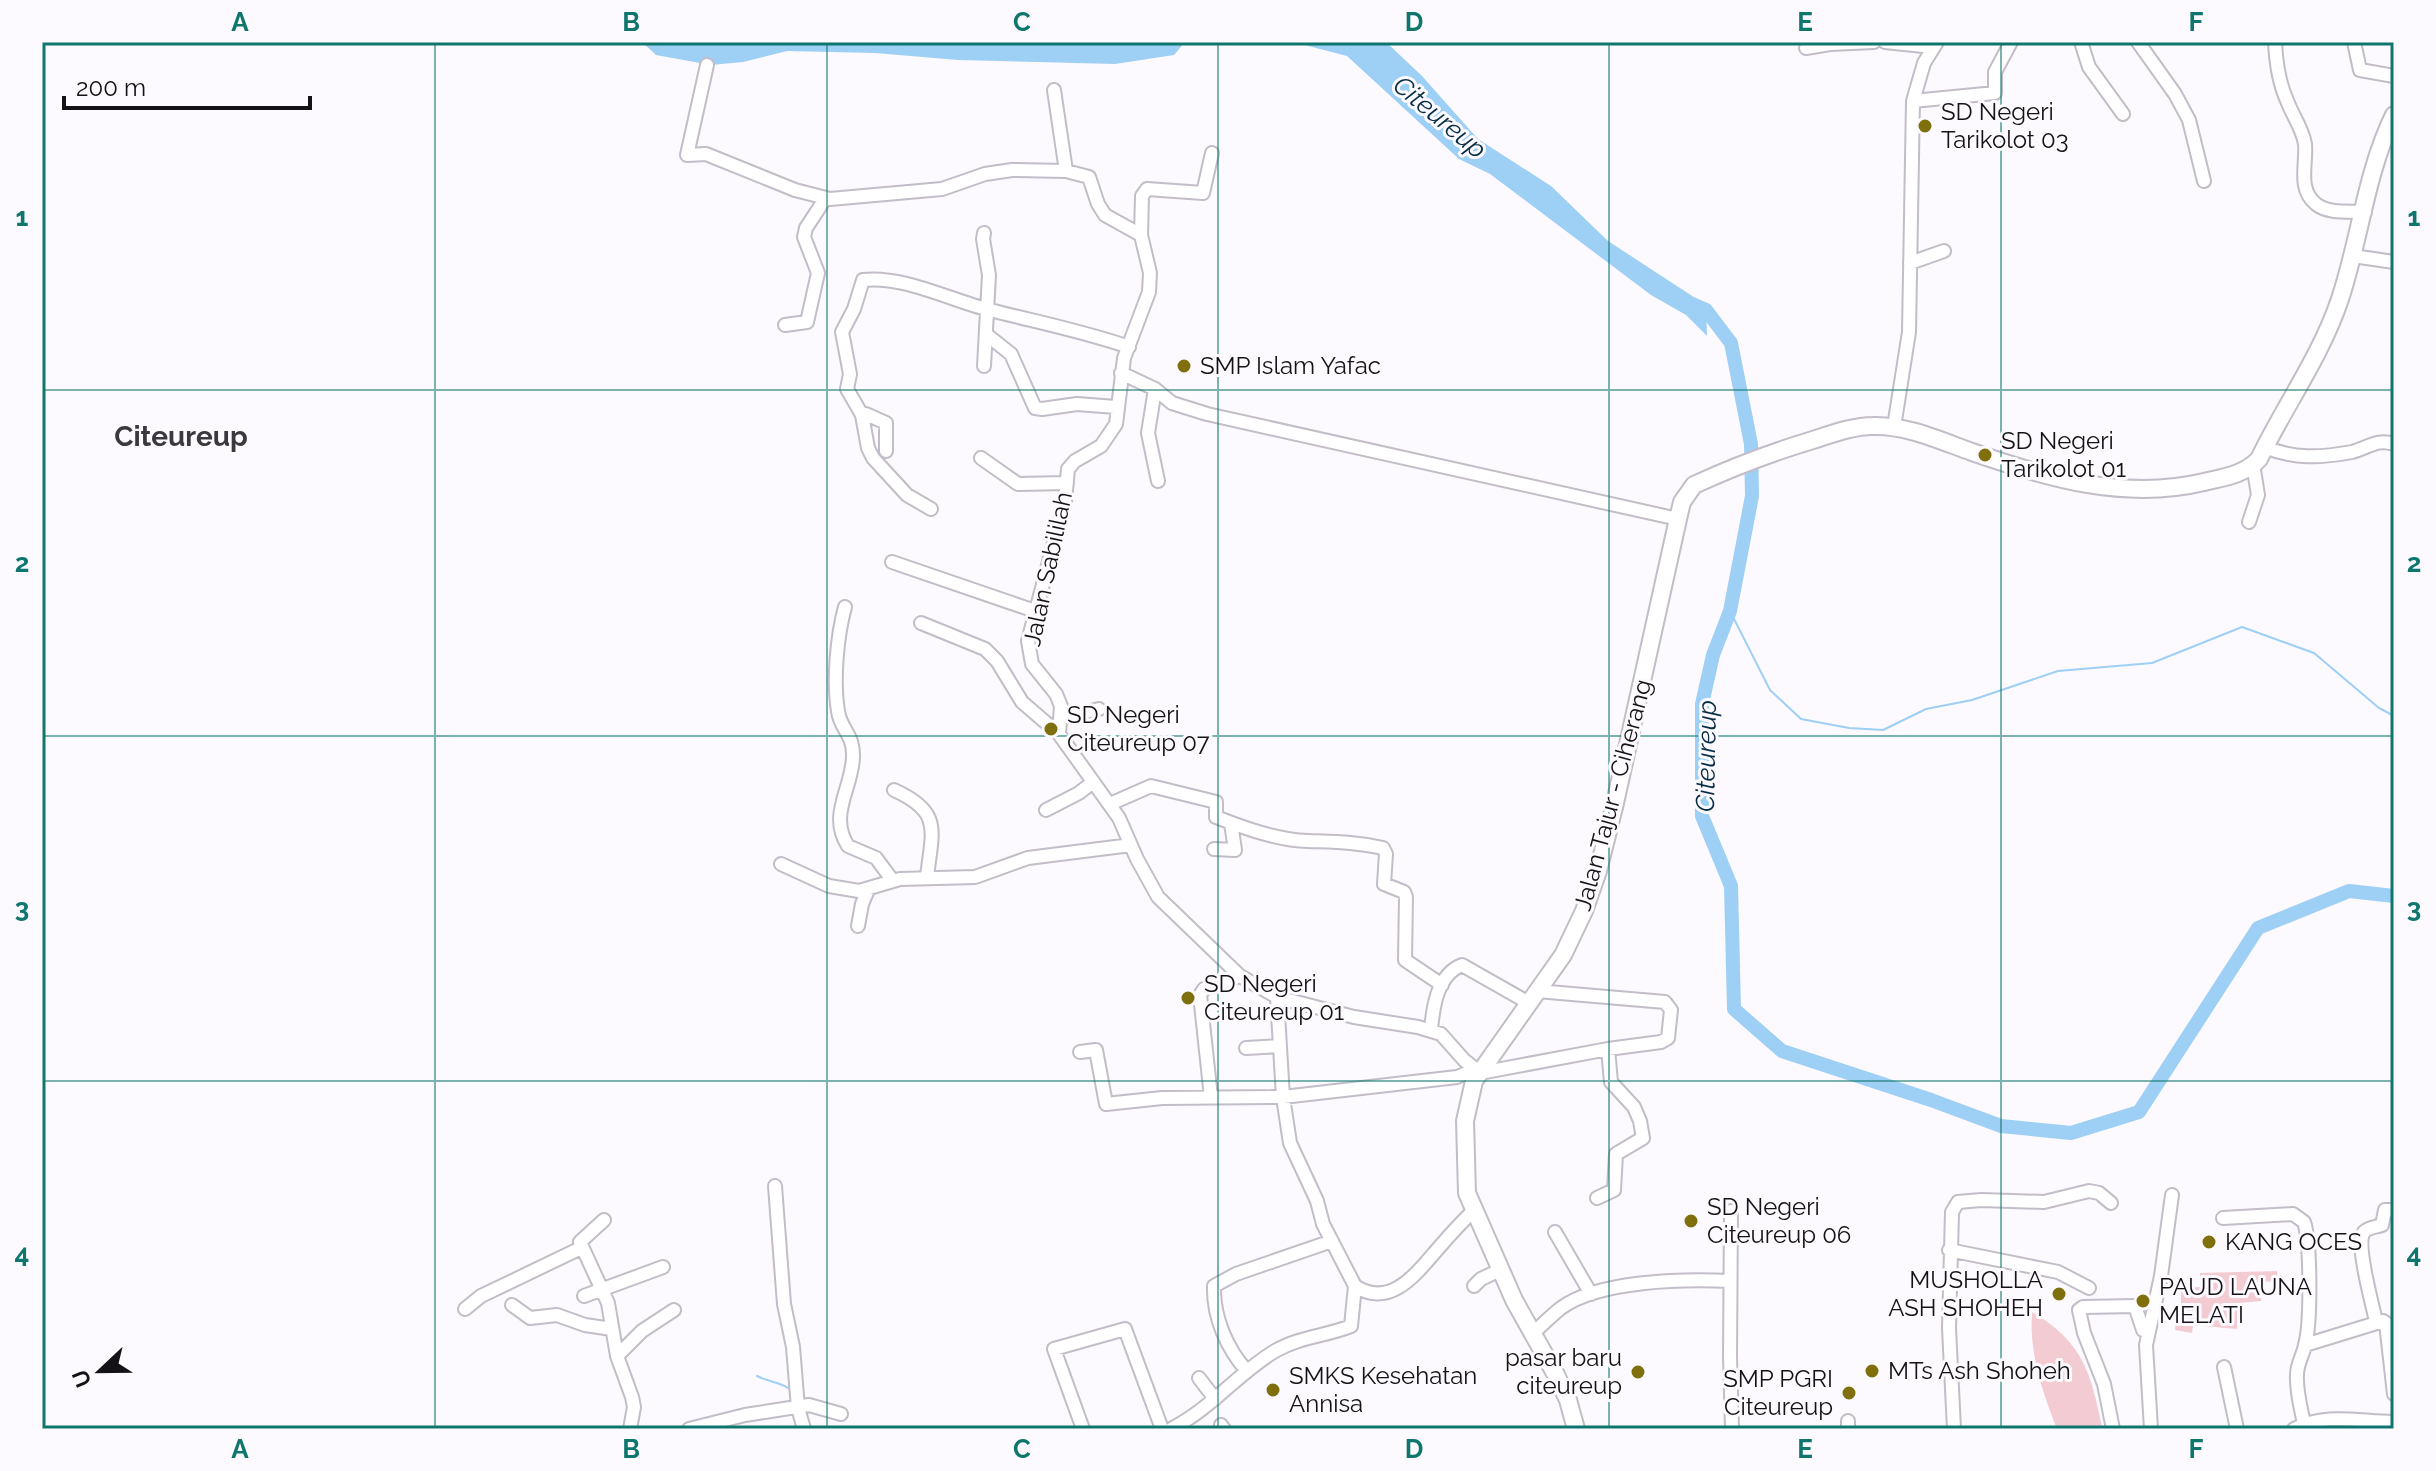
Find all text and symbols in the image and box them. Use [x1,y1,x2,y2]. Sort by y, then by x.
text: A [231,7,249,37]
text: B [622,7,640,37]
text: C [1013,7,1031,37]
text: D [1405,7,1423,37]
text: E [1797,7,1813,37]
text: F [2189,7,2204,37]
scale bar [64,60,310,110]
water label: Citeureup [1387,69,1493,165]
text: 200 m [76,73,146,102]
place label: SD Negeri Tarikolot 03 [1941,97,2069,154]
marker: SD Negeri Tarikolot 03 [1916,117,1934,135]
text: 1 [16,202,29,232]
text: 1 [2408,202,2421,232]
place label: SMP Islam Yafac [1200,351,1381,380]
marker: SMP Islam Yafac [1175,357,1193,375]
district label: Citeureup [114,420,248,453]
place label: SD Negeri Tarikolot 01 [2001,426,2126,483]
marker: SD Negeri Tarikolot 01 [1976,446,1994,464]
street label: Jalan Sabililah [1017,489,1078,649]
text: 2 [15,548,29,578]
text: 2 [2407,548,2421,578]
street label: Jalan Tajur - Ciherang [1568,676,1657,914]
place label: SD Negeri Citeureup 07 [1067,700,1210,757]
water label: Citeureup [1690,700,1722,812]
marker: SD Negeri Citeureup 07 [1042,720,1060,738]
text: 3 [15,893,29,923]
text: 3 [2407,893,2421,923]
place label: SD Negeri Citeureup 01 [1204,969,1344,1026]
marker: SD Negeri Citeureup 01 [1179,989,1197,1007]
place label: SD Negeri Citeureup 06 [1707,1192,1851,1249]
marker: SD Negeri Citeureup 06 [1682,1212,1700,1230]
place label: KANG OCES [2225,1227,2362,1256]
marker: KANG OCES [2200,1233,2218,1251]
text: 4 [15,1239,29,1269]
text: 4 [2407,1239,2421,1269]
place label: MUSHOLLA ASH SHOHEH [1888,1265,2043,1322]
place label: PAUD LAUNA MELATI [2159,1272,2312,1329]
marker: MUSHOLLA ASH SHOHEH [2050,1285,2068,1303]
marker: PAUD LAUNA MELATI [2134,1292,2152,1310]
north arrow [60,1331,140,1411]
place label: pasar baru citeureup [1505,1343,1622,1400]
place label: MTs Ash Shoheh [1888,1356,2071,1385]
place label: SMKS Kesehatan Annisa [1289,1361,1477,1418]
marker: MTs Ash Shoheh [1863,1362,1881,1380]
marker: pasar baru citeureup [1629,1363,1647,1381]
place label: SMP PGRI Citeureup [1723,1364,1833,1421]
text: U [66,1366,97,1391]
marker: SMKS Kesehatan Annisa [1264,1381,1282,1399]
marker: SMP PGRI Citeureup [1840,1384,1858,1402]
text: A [231,1434,249,1464]
text: B [622,1434,640,1464]
text: C [1013,1434,1031,1464]
text: D [1405,1434,1423,1464]
text: E [1797,1434,1813,1464]
text: F [2189,1434,2204,1464]

